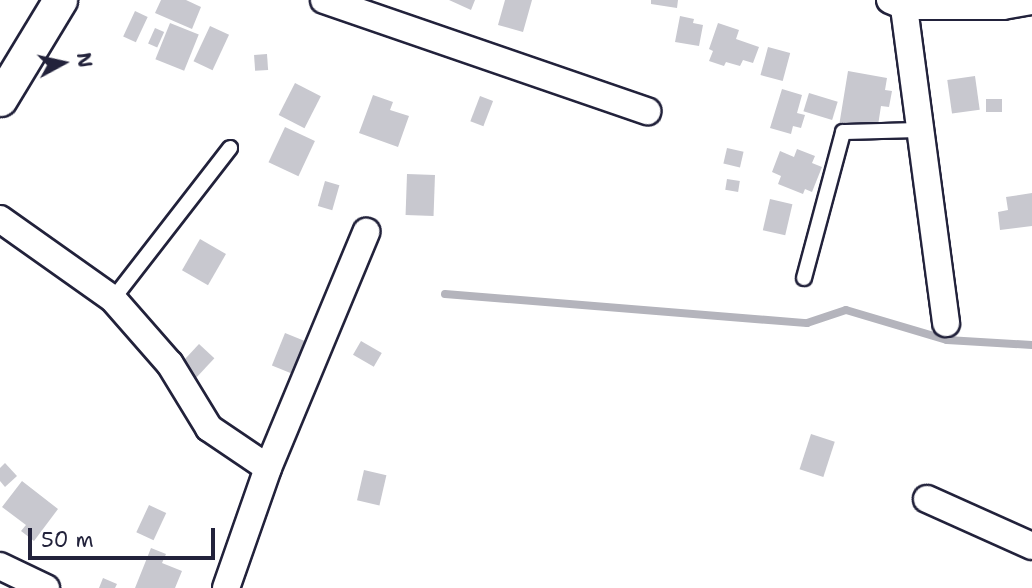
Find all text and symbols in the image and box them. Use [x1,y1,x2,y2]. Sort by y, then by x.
north arrow [28,28,98,98]
text: N [71,51,98,69]
scale bar [32,514,219,558]
text: 50 m [41,526,94,554]

